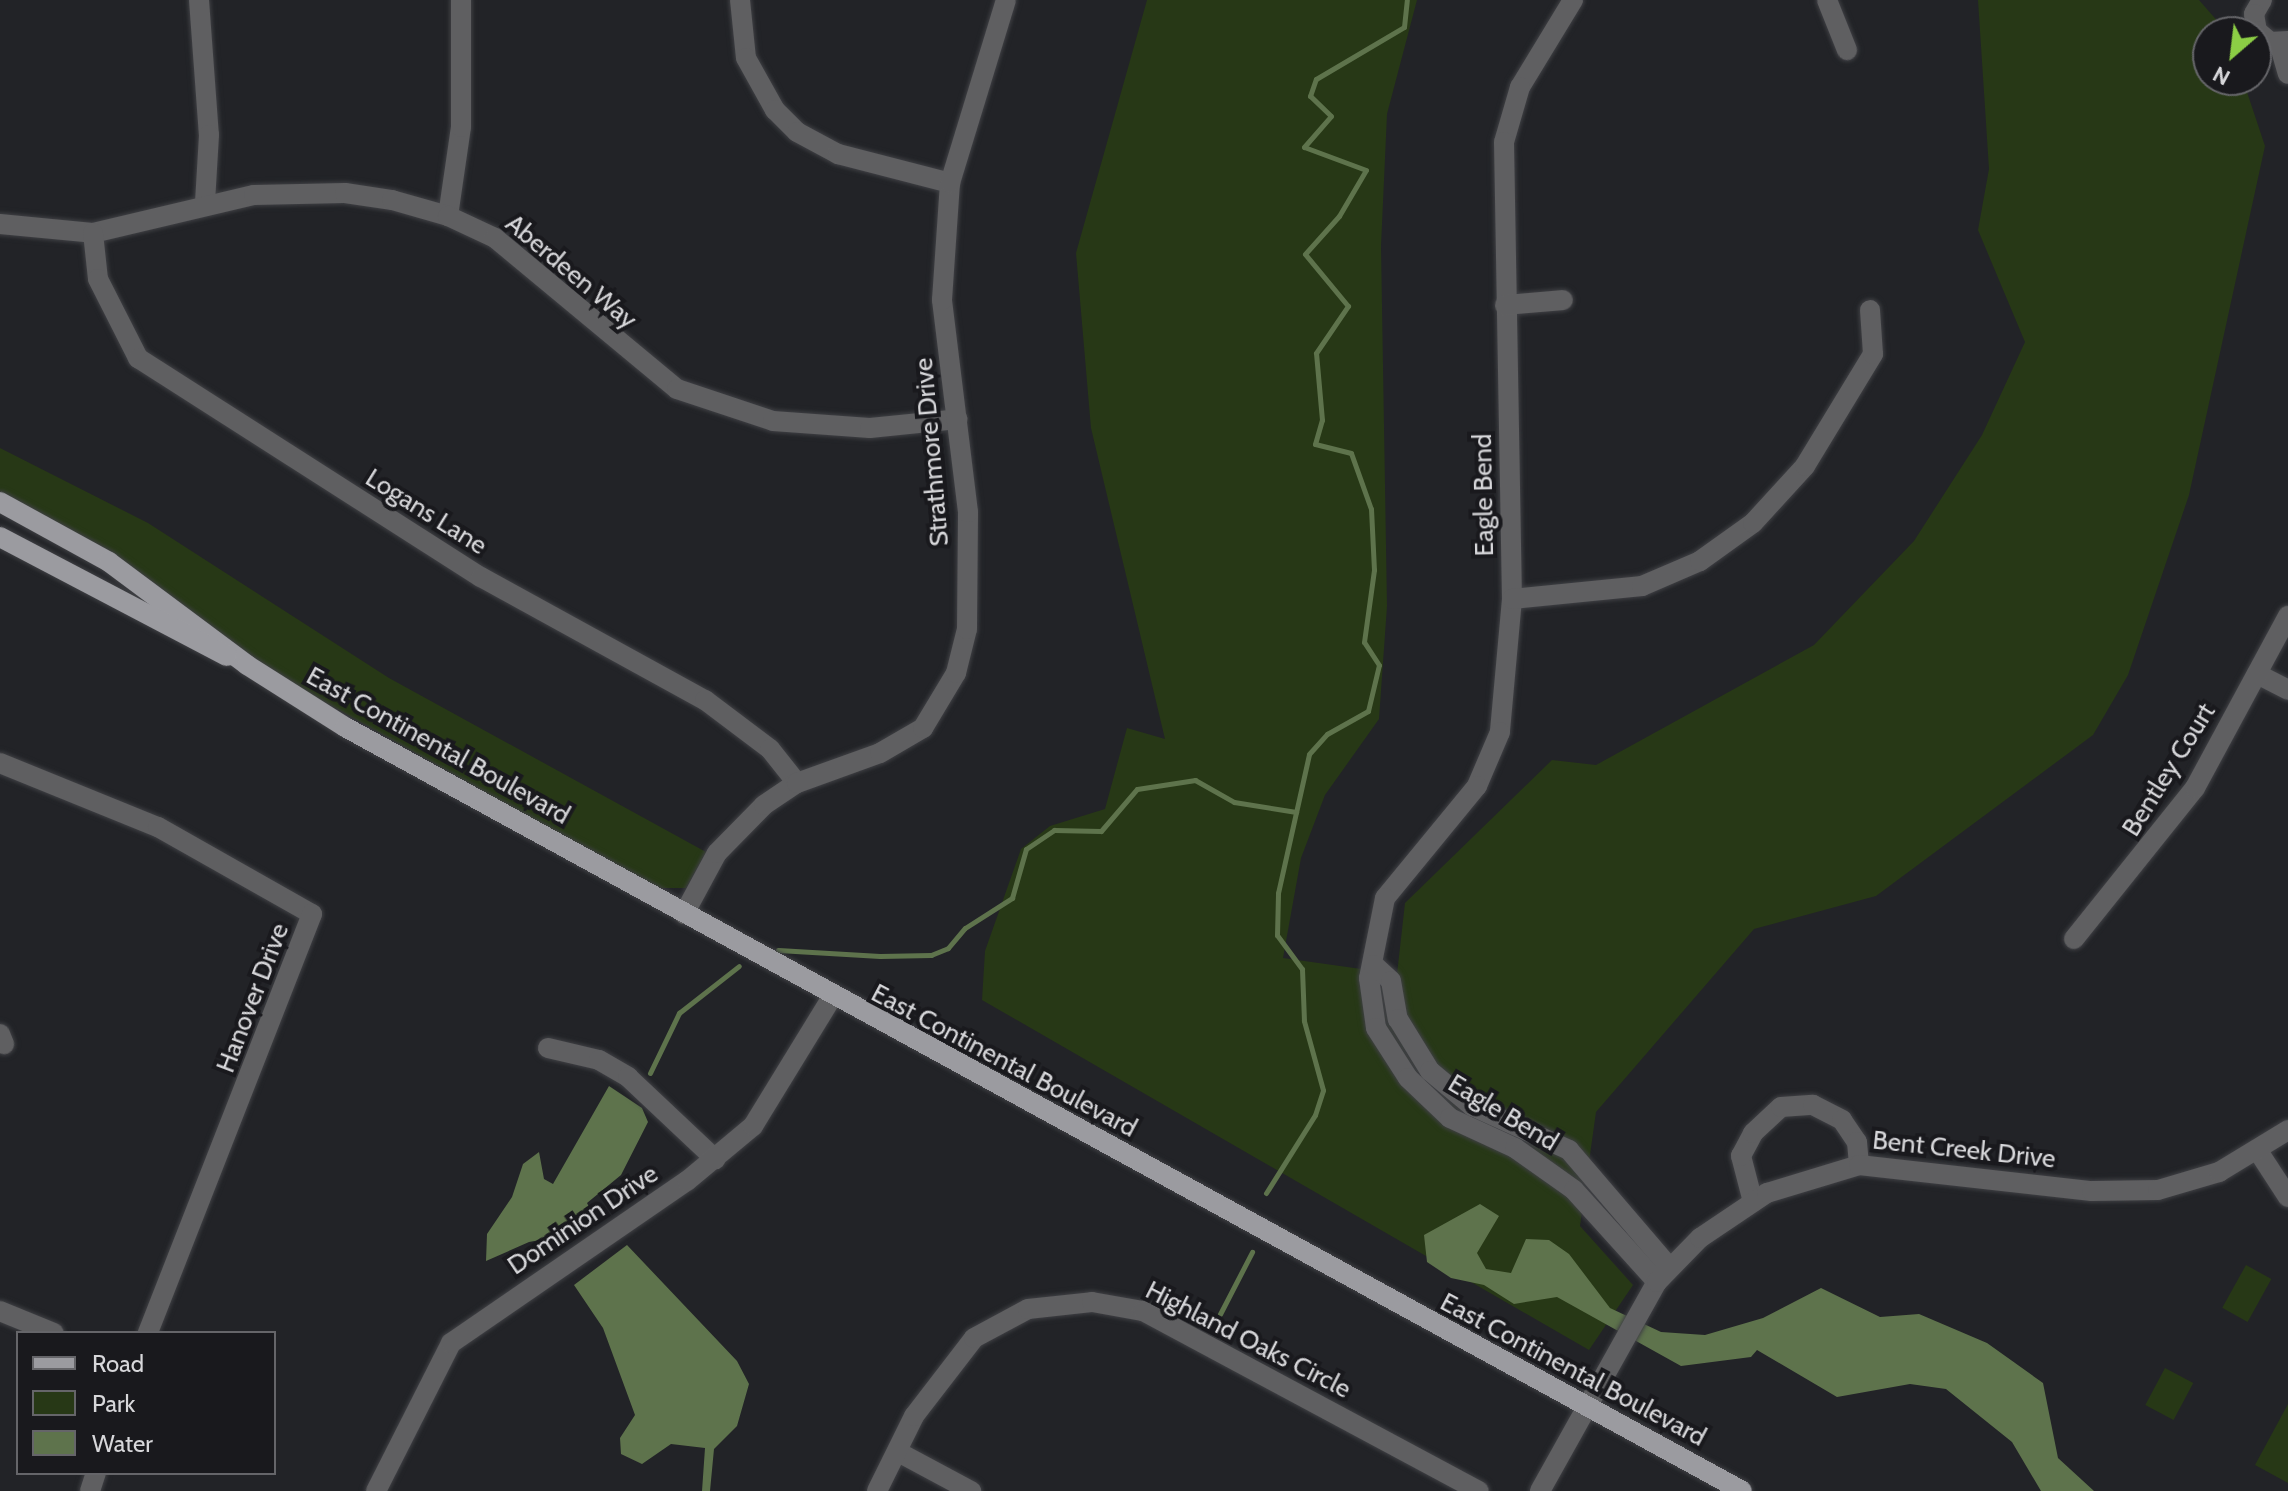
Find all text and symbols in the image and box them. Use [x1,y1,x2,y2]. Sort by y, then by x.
north arrow [2192,16,2272,96]
text: N [2208,60,2235,91]
street label: Aberdeen Way [499,208,643,336]
street label: Strathmore Drive [908,356,956,548]
street label: Eagle Bend [1467,433,1501,557]
street label: Logans Lane [360,462,492,562]
street label: East Continental Boulevard [301,661,575,831]
street label: Bentley Court [2116,698,2222,842]
street label: Hanover Drive [210,919,296,1077]
street label: East Continental Boulevard [866,978,1142,1144]
street label: Eagle Bend [1442,1068,1564,1158]
street label: Bent Creek Drive [1871,1125,2057,1175]
street label: Dominion Drive [502,1158,664,1282]
street label: Highland Oaks Circle [1140,1275,1356,1405]
street label: East Continental Boulevard [1435,1287,1711,1453]
legend [16,1331,276,1475]
text: Road [92,1349,144,1378]
text: Park [92,1389,135,1418]
text: Water [92,1429,153,1458]

